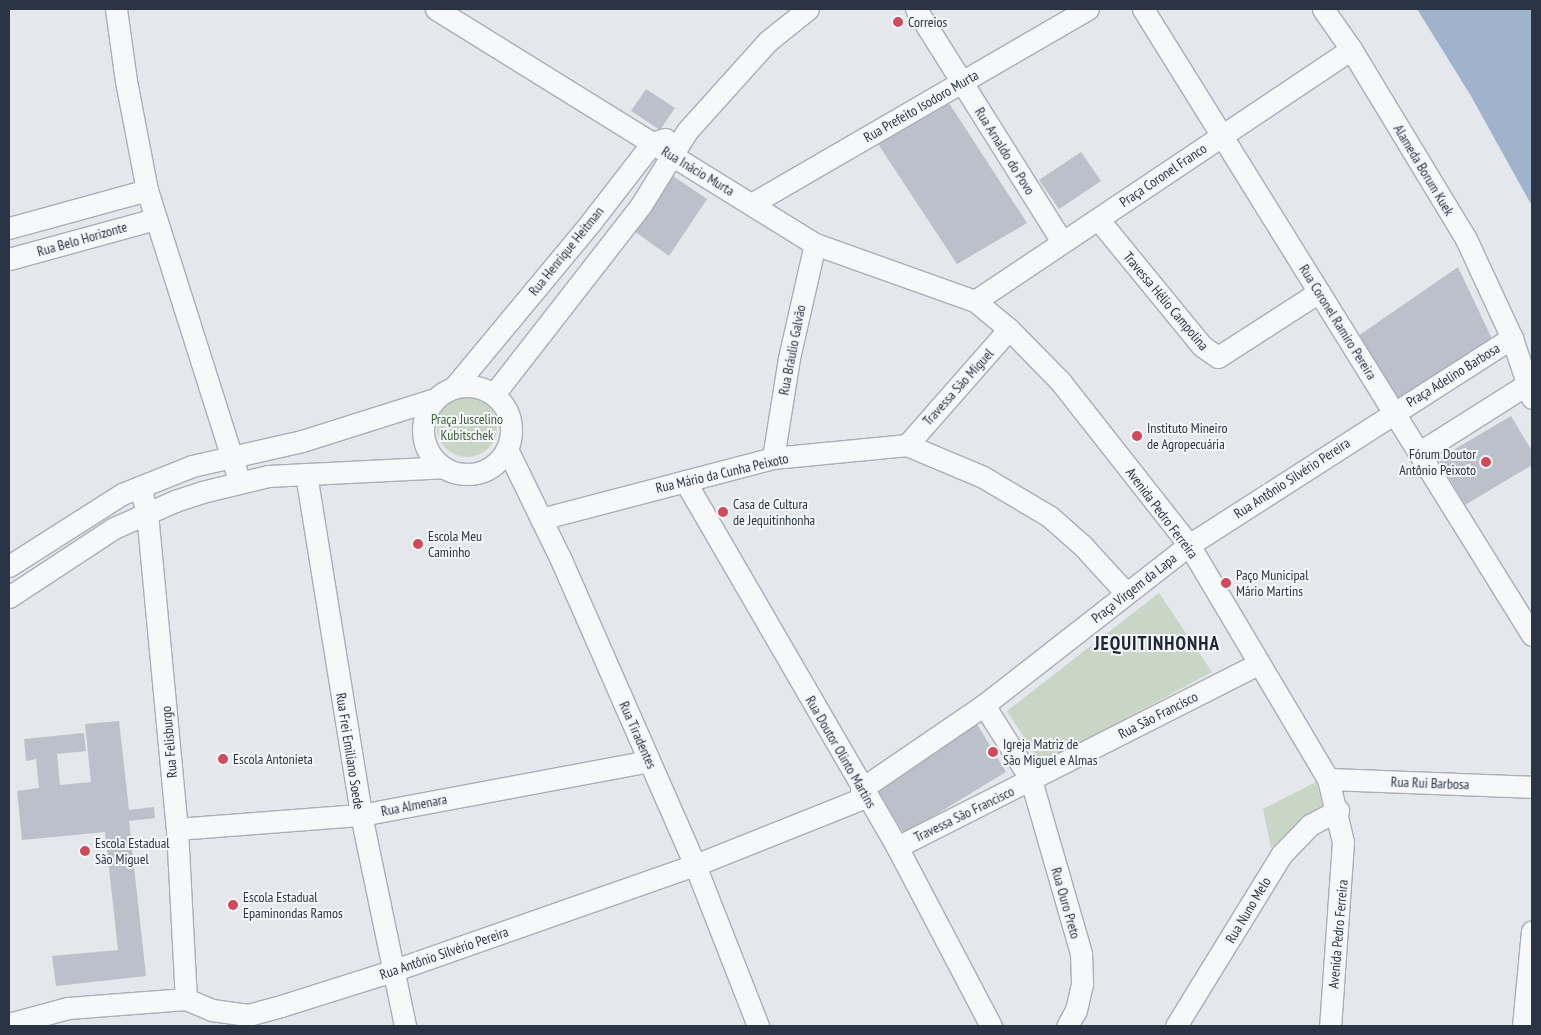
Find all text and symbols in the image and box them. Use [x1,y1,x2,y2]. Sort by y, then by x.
place label: Correios [908,14,947,30]
marker: Correios [892,16,904,28]
street label: Rua Prefeito Isodoro Murta [861,66,981,146]
street label: Rua Arnaldo do Povo [971,104,1039,198]
street label: Alameda Borum Kuek [1390,121,1458,219]
street label: Praça Coronel Franco [1116,140,1210,210]
street label: Rua Inácio Murta [659,143,737,199]
street label: Rua Henrique Heitman [525,203,607,299]
street label: Rua Belo Horizonte [35,218,129,260]
street label: Travessa Hélio Campolina [1120,248,1212,354]
street label: Rua Coronel Ramiro Pereira [1296,261,1380,383]
street label: Rua Bráulio Galvão [775,303,809,397]
street label: Praça Adelino Barbosa [1403,339,1503,411]
street label: Travessa São Miguel [919,345,997,429]
park label: Praça Juscelino Kubitschek [431,411,503,444]
place label: Instituto Mineiro de Agropecuária [1147,420,1228,452]
marker: Instituto Mineiro de Agropecuária [1131,430,1143,442]
street label: Rua Antônio Silvério Pereira [1231,434,1353,522]
place label: Fórum Doutor Antônio Peixoto [1399,446,1476,478]
street label: Rua Mário da Cunha Peixoto [654,450,790,496]
marker: Fórum Doutor Antônio Peixoto [1480,456,1492,468]
street label: Avenida Pedro Ferreira [1122,464,1202,562]
place label: Casa de Cultura de Jequitinhonha [733,496,815,528]
marker: Casa de Cultura de Jequitinhonha [717,506,729,518]
place label: Escola Meu Caminho [428,528,482,560]
marker: Escola Meu Caminho [412,538,424,550]
street label: Praça Virgem da Lapa [1088,549,1180,627]
place label: Paço Municipal Mário Martins [1236,567,1308,600]
marker: Paço Municipal Mário Martins [1220,577,1232,589]
district label: JEQUITINHONHA [1092,633,1222,655]
street label: Rua São Francisco [1115,688,1201,742]
street label: Rua Frei Emiliano Soede [333,692,367,810]
street label: Rua Doutor Olinto Martins [802,693,880,811]
street label: Rua Tiradentes [616,699,660,771]
street label: Rua Felisburgo [157,705,181,779]
place label: Igreja Matriz de São Miguel e Almas [1003,736,1098,769]
marker: Igreja Matriz de São Miguel e Almas [987,746,999,758]
place label: Escola Antonieta [233,751,313,767]
marker: Escola Antonieta [217,753,229,765]
street label: Rua Rui Barbosa [1390,773,1470,793]
street label: Travessa São Francisco [911,782,1017,846]
street label: Rua Almenara [379,790,449,820]
place label: Escola Estadual São Miguel [95,835,170,868]
marker: Escola Estadual São Miguel [79,845,91,857]
street label: Rua Ouro Preto [1048,865,1084,941]
street label: Rua Nuno Melo [1222,874,1274,946]
street label: Avenida Pedro Ferreira [1325,879,1351,989]
place label: Escola Estadual Epaminondas Ramos [243,889,343,922]
marker: Escola Estadual Epaminondas Ramos [227,899,239,911]
street label: Rua Antônio Silvério Pereira [377,923,511,983]

